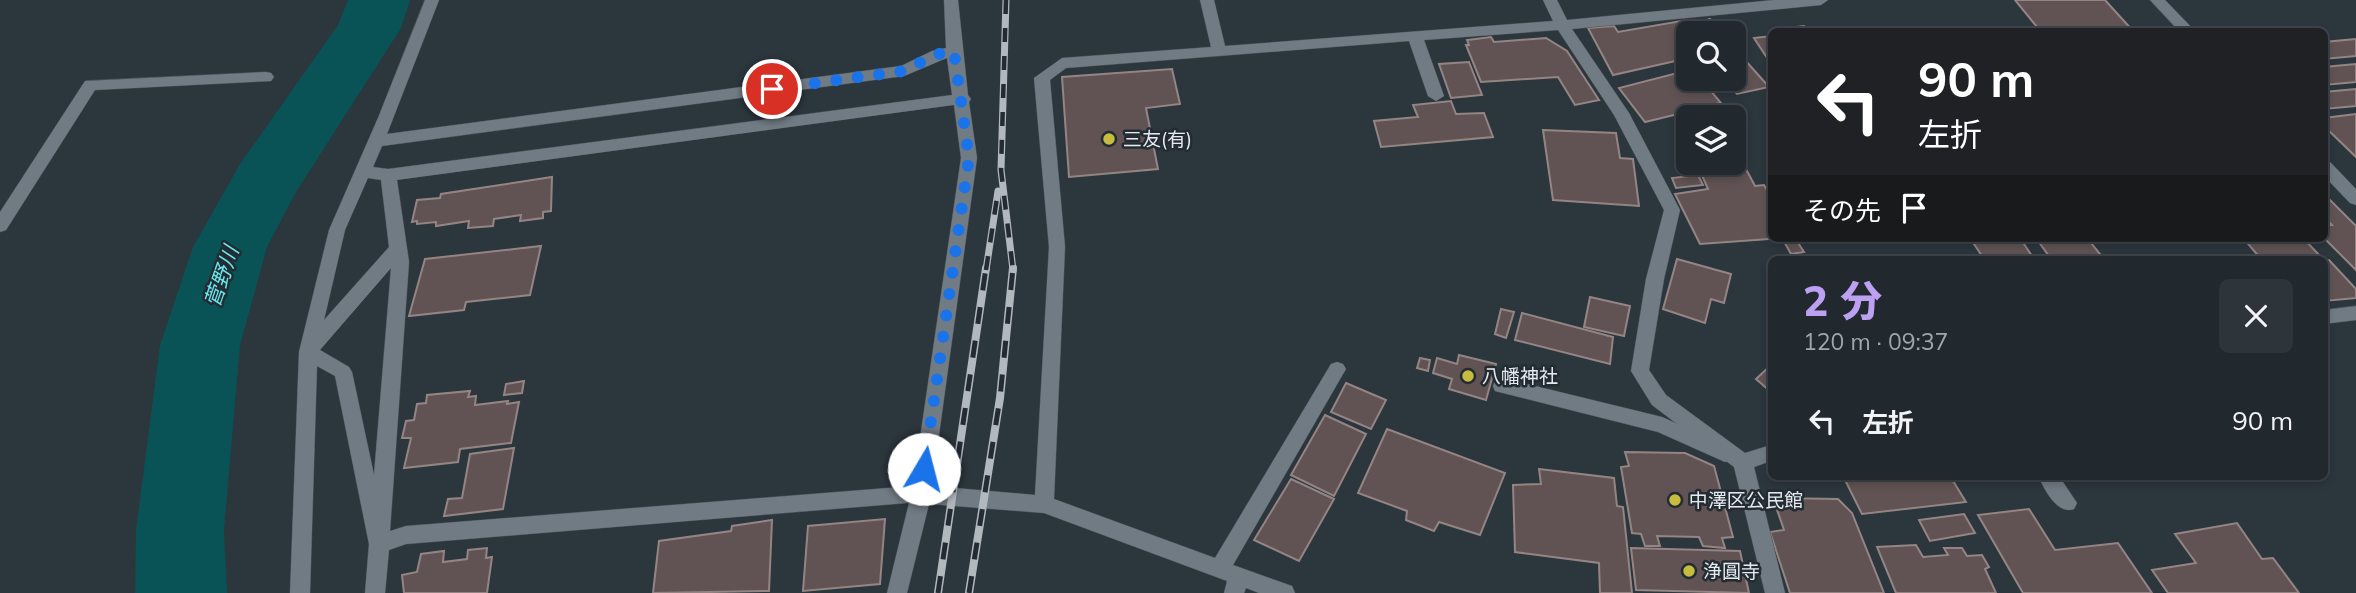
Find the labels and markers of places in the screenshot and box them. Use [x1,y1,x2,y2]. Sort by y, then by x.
pin [742,59,802,119]
place label: 三友(有) [1123,127,1192,151]
marker: 三友(有) [1101,131,1117,147]
place label: 八幡神社 [1482,364,1558,388]
marker: 八幡神社 [1460,368,1476,384]
place label: 中澤区公民館 [1689,488,1803,512]
marker: 中澤区公民館 [1667,492,1683,508]
place label: 浄圓寺 [1703,559,1760,583]
marker: 浄圓寺 [1681,563,1697,579]

